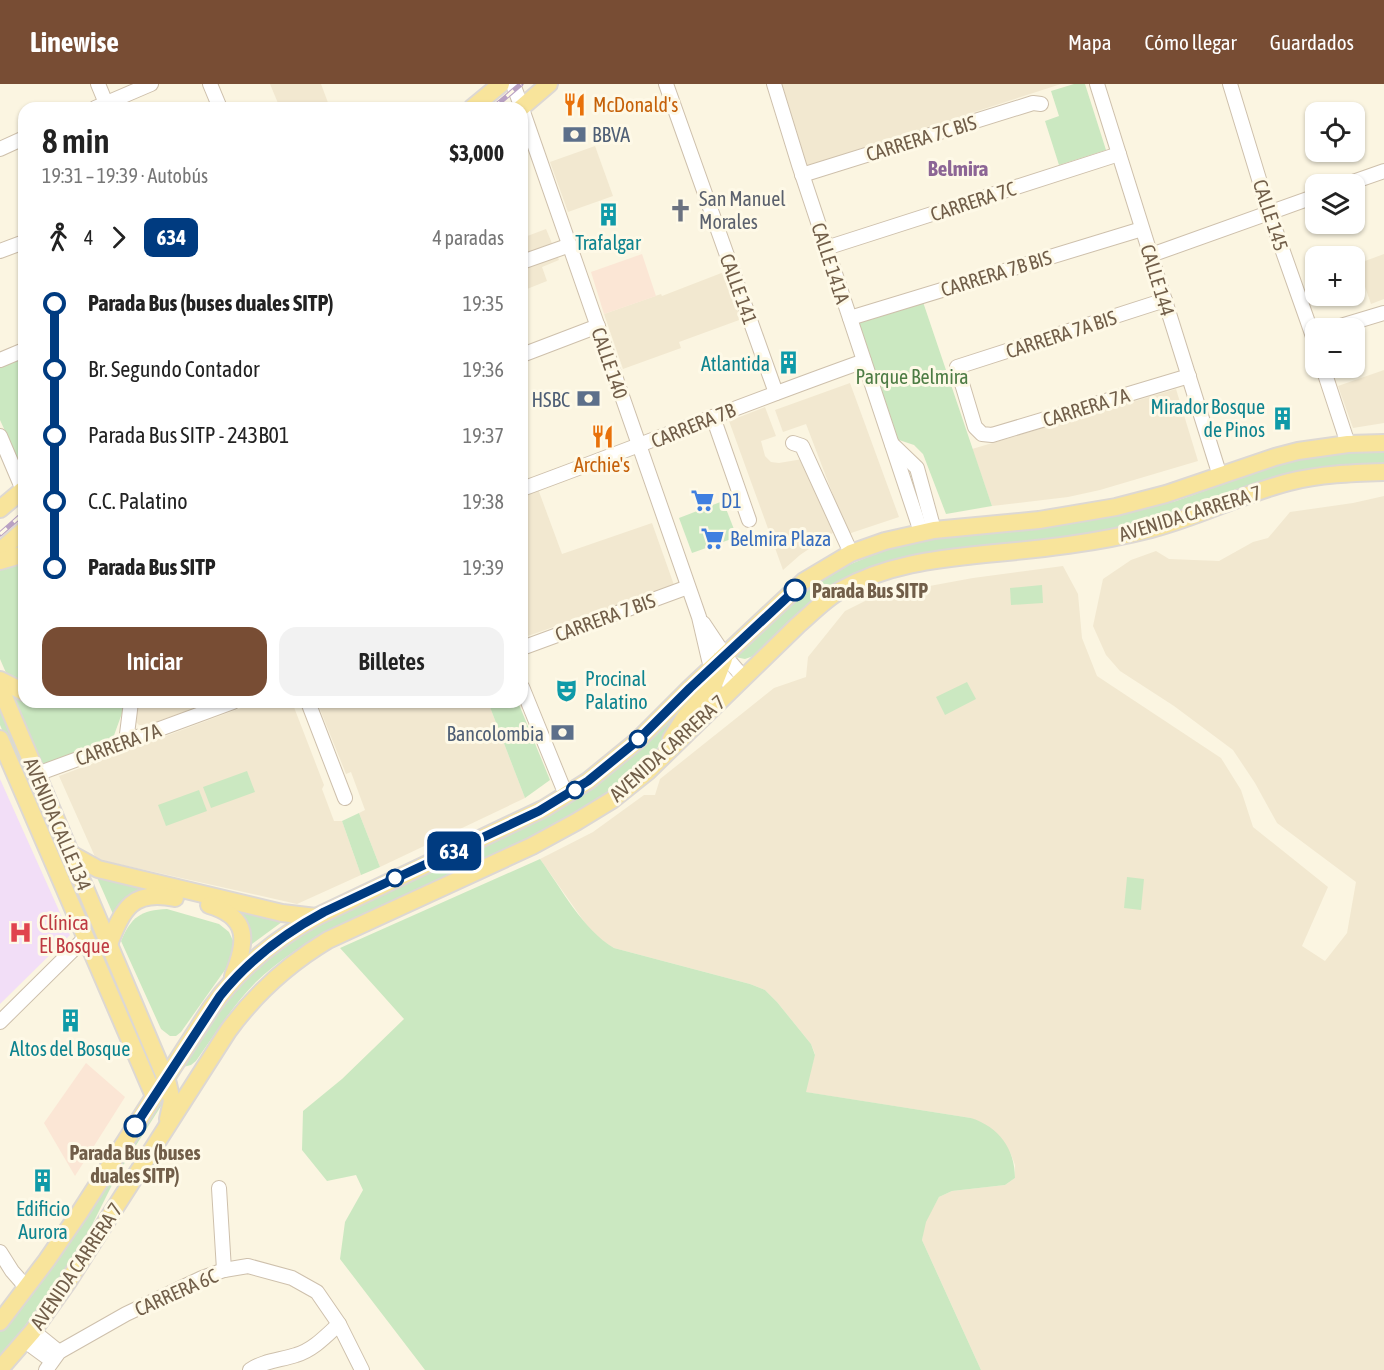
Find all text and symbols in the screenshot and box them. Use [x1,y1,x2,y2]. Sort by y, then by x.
text: Linewise [30,26,119,58]
text: Mapa [1068,30,1112,54]
text: Cómo llegar [1145,30,1237,54]
text: Guardados [1270,30,1354,54]
restaurant icon: McDonald's [562,91,588,117]
place label: McDonald's [593,93,678,116]
map controls [1305,102,1365,378]
button: locate [1305,102,1365,162]
street label: CARRERA 7C BIS [863,110,979,166]
bank icon: BBVA [561,121,587,147]
text: 8 min [42,122,109,160]
place label: BBVA [592,123,630,146]
text: $3,000 [449,140,504,166]
district label: Belmira [928,156,989,180]
text: 19:31 – 19:39 · Autobús [42,164,208,187]
button: layers [1305,174,1365,234]
street label: CARRERA 7C [927,176,1019,226]
street label: CALLE 145 [1249,176,1293,254]
place label: San Manuel Morales [699,187,786,233]
church icon: San Manuel Morales [668,197,694,223]
building icon: Trafalgar [595,201,621,227]
street label: CALLE 141A [807,220,855,306]
icon: walk [42,221,75,254]
icon: forward [102,221,135,254]
text: 634 [156,225,186,249]
text: 4 [84,226,93,249]
text: 4 paradas [432,226,504,249]
place label: Trafalgar [575,231,642,254]
street label: CALLE 144 [1136,241,1180,319]
street label: CARRERA 7B BIS [938,245,1054,301]
button: + [1305,246,1365,306]
street label: CALLE 141 [716,250,762,328]
text: Parada Bus (buses duales SITP) [88,290,333,316]
text: 19:35 [463,292,504,315]
street label: CARRERA 7A BIS [1003,305,1119,363]
button: − [1305,318,1365,378]
street label: CALLE 140 [587,324,633,402]
building icon: Atlantida [775,350,801,376]
place label: Atlantida [701,352,770,375]
text: Br. Segundo Contador [88,356,259,382]
text: 19:36 [463,358,504,381]
park label: Parque Belmira [855,365,969,388]
street label: CARRERA 7A [1040,383,1132,431]
bank icon: HSBC [575,386,601,412]
place label: HSBC [532,388,570,411]
place label: Mirador Bosque de Pinos [1151,395,1265,441]
street label: CARRERA 7B [648,398,739,452]
building icon: Mirador Bosque de Pinos [1270,405,1296,431]
text: Parada Bus SITP - 243B01 [88,422,289,448]
restaurant icon: Archie's [589,423,615,449]
text: 19:37 [463,424,504,447]
place label: Archie's [574,453,630,476]
street label: AVENIDA CARRERA 7 [1116,480,1264,546]
supermarket icon: D1 [690,487,716,513]
text: C.C. Palatino [88,488,188,514]
place label: D1 [721,489,742,512]
text: 19:38 [463,490,504,513]
supermarket icon: Belmira Plaza [699,525,725,551]
place label: Belmira Plaza [730,527,831,550]
text: Parada Bus SITP [88,554,216,580]
text: 19:39 [463,556,504,579]
marker: Parada Bus SITP [784,579,806,601]
place label: Parada Bus SITP [812,579,928,602]
street label: CARRERA 7 BIS [552,588,658,646]
button: Iniciar [42,627,267,696]
button: Billetes [279,627,504,696]
place label: Procinal Palatino [585,667,648,713]
theatre icon: Procinal Palatino [554,677,580,703]
street label: AVENIDA CARRERA 7 [604,690,730,806]
street label: CARRERA 7A [72,718,164,770]
bank icon: Bancolombia [549,720,575,746]
place label: Bancolombia [446,722,544,745]
unlabelled marker [629,730,647,748]
street label: AVENIDA CALLE 134 [20,754,96,894]
unlabelled marker [566,781,584,799]
line badge: 634 [420,832,488,870]
text: 634 [439,839,469,863]
unlabelled marker [386,869,404,887]
place label: Clínica El Bosque [39,911,110,957]
hospital icon: Clínica El Bosque [8,920,34,946]
building icon: Altos del Bosque [57,1008,83,1034]
place label: Altos del Bosque [10,1037,130,1060]
marker: Parada Bus (buses duales SITP) [124,1115,146,1137]
place label: Parada Bus (buses duales SITP) [69,1141,201,1187]
building icon: Edificio Aurora [30,1167,56,1193]
place label: Edificio Aurora [16,1197,70,1243]
street label: AVENIDA CARRERA 7 [25,1198,127,1334]
street label: CARRERA 6C [131,1264,221,1320]

